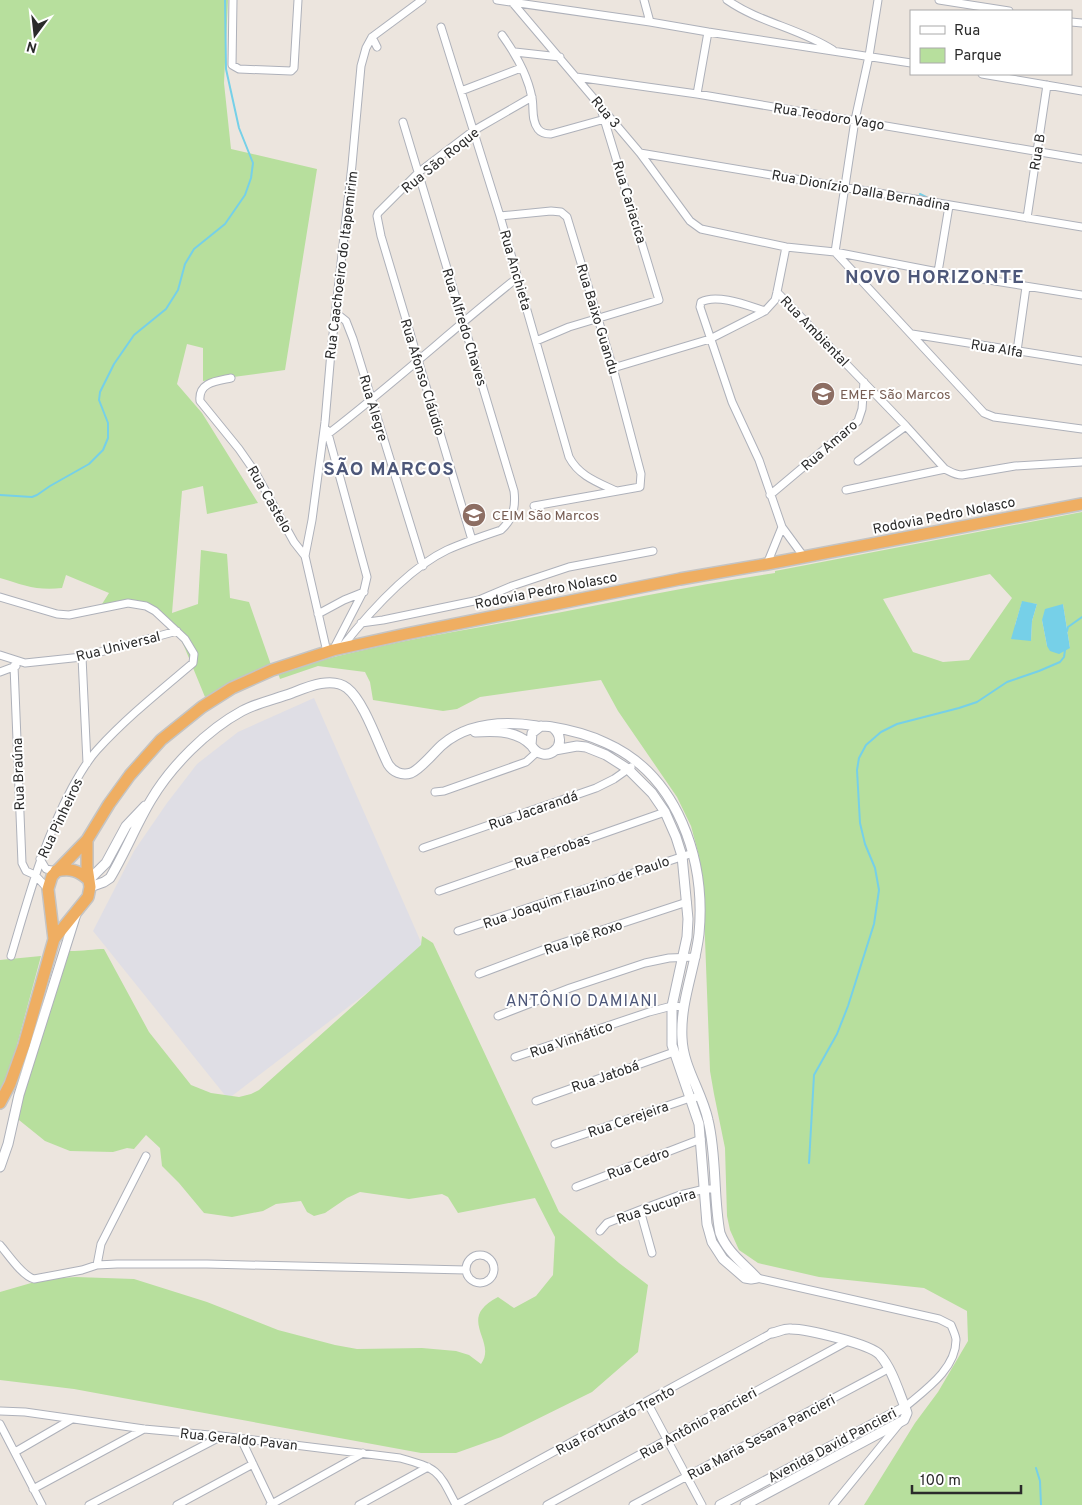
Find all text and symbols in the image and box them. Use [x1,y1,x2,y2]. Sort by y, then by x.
north arrow [10,10,60,60]
legend [910,10,1072,75]
text: Rua [954,22,980,41]
text: N [25,37,39,56]
text: Parque [954,47,1002,66]
street label: Rua 3 [587,94,623,132]
street label: Rua Teodoro Vago [772,100,886,135]
street label: Rua São Roque [399,125,483,198]
street label: Rua B [1027,133,1050,172]
street label: Rua Cariacica [608,159,649,246]
street label: Rua Dionízio Dalla Bernadina [770,167,951,216]
street label: Rua Caachoeiro do Itapemirim [322,170,362,360]
street label: Rua Anchieta [495,228,534,313]
street label: Rua Baixo Guandu [572,262,621,377]
street label: Rua Alfredo Chaves [438,266,490,388]
district label: NOVO HORIZONTE [845,266,1025,290]
street label: Rua Ambiental [776,293,852,371]
street label: Rua Afonso Cláudio [396,317,447,438]
street label: Rua Alfa [970,337,1024,362]
street label: Rua Alegre [354,373,391,444]
school or university icon: EMEF São Marcos [810,381,836,407]
place label: EMEF São Marcos [840,387,951,404]
street label: Rua Amaro [798,417,862,475]
district label: SÃO MARCOS [323,457,455,482]
street label: Rua Castelo [243,463,295,537]
street label: Rodovia Pedro Nolasco [872,494,1017,539]
school or university icon: CEIM São Marcos [461,502,487,528]
place label: CEIM São Marcos [492,508,599,525]
street label: Rodovia Pedro Nolasco [474,569,619,614]
street label: Rua Universal [74,629,162,666]
street label: Rua Braúna [10,737,29,811]
street label: Rua Pinheiros [35,776,87,861]
street label: Rua Jacarandá [487,788,580,835]
street label: Rua Perobas [512,831,593,873]
street label: Rua Joaquim Flauzino de Paulo [481,853,672,933]
street label: Rua Ipê Roxo [542,917,625,960]
district label: ANTÔNIO DAMIANI [506,990,658,1012]
street label: Rua Vinhático [528,1018,615,1063]
street label: Rua Jatobá [569,1058,642,1097]
street label: Rua Cerejeira [586,1099,671,1142]
street label: Rua Cedro [605,1145,672,1184]
street label: Rua Sucupira [615,1186,698,1229]
street label: Rua Fortunato Trento [553,1383,678,1460]
street label: Rua Antônio Pancieri [637,1385,760,1464]
street label: Rua Maria Sesana Pancieri [685,1392,839,1485]
street label: Avenida David Pancieri [765,1405,900,1487]
street label: Rua Geraldo Pavan [179,1426,299,1455]
scale bar [912,1462,1021,1494]
text: 100 m [920,1472,961,1491]

